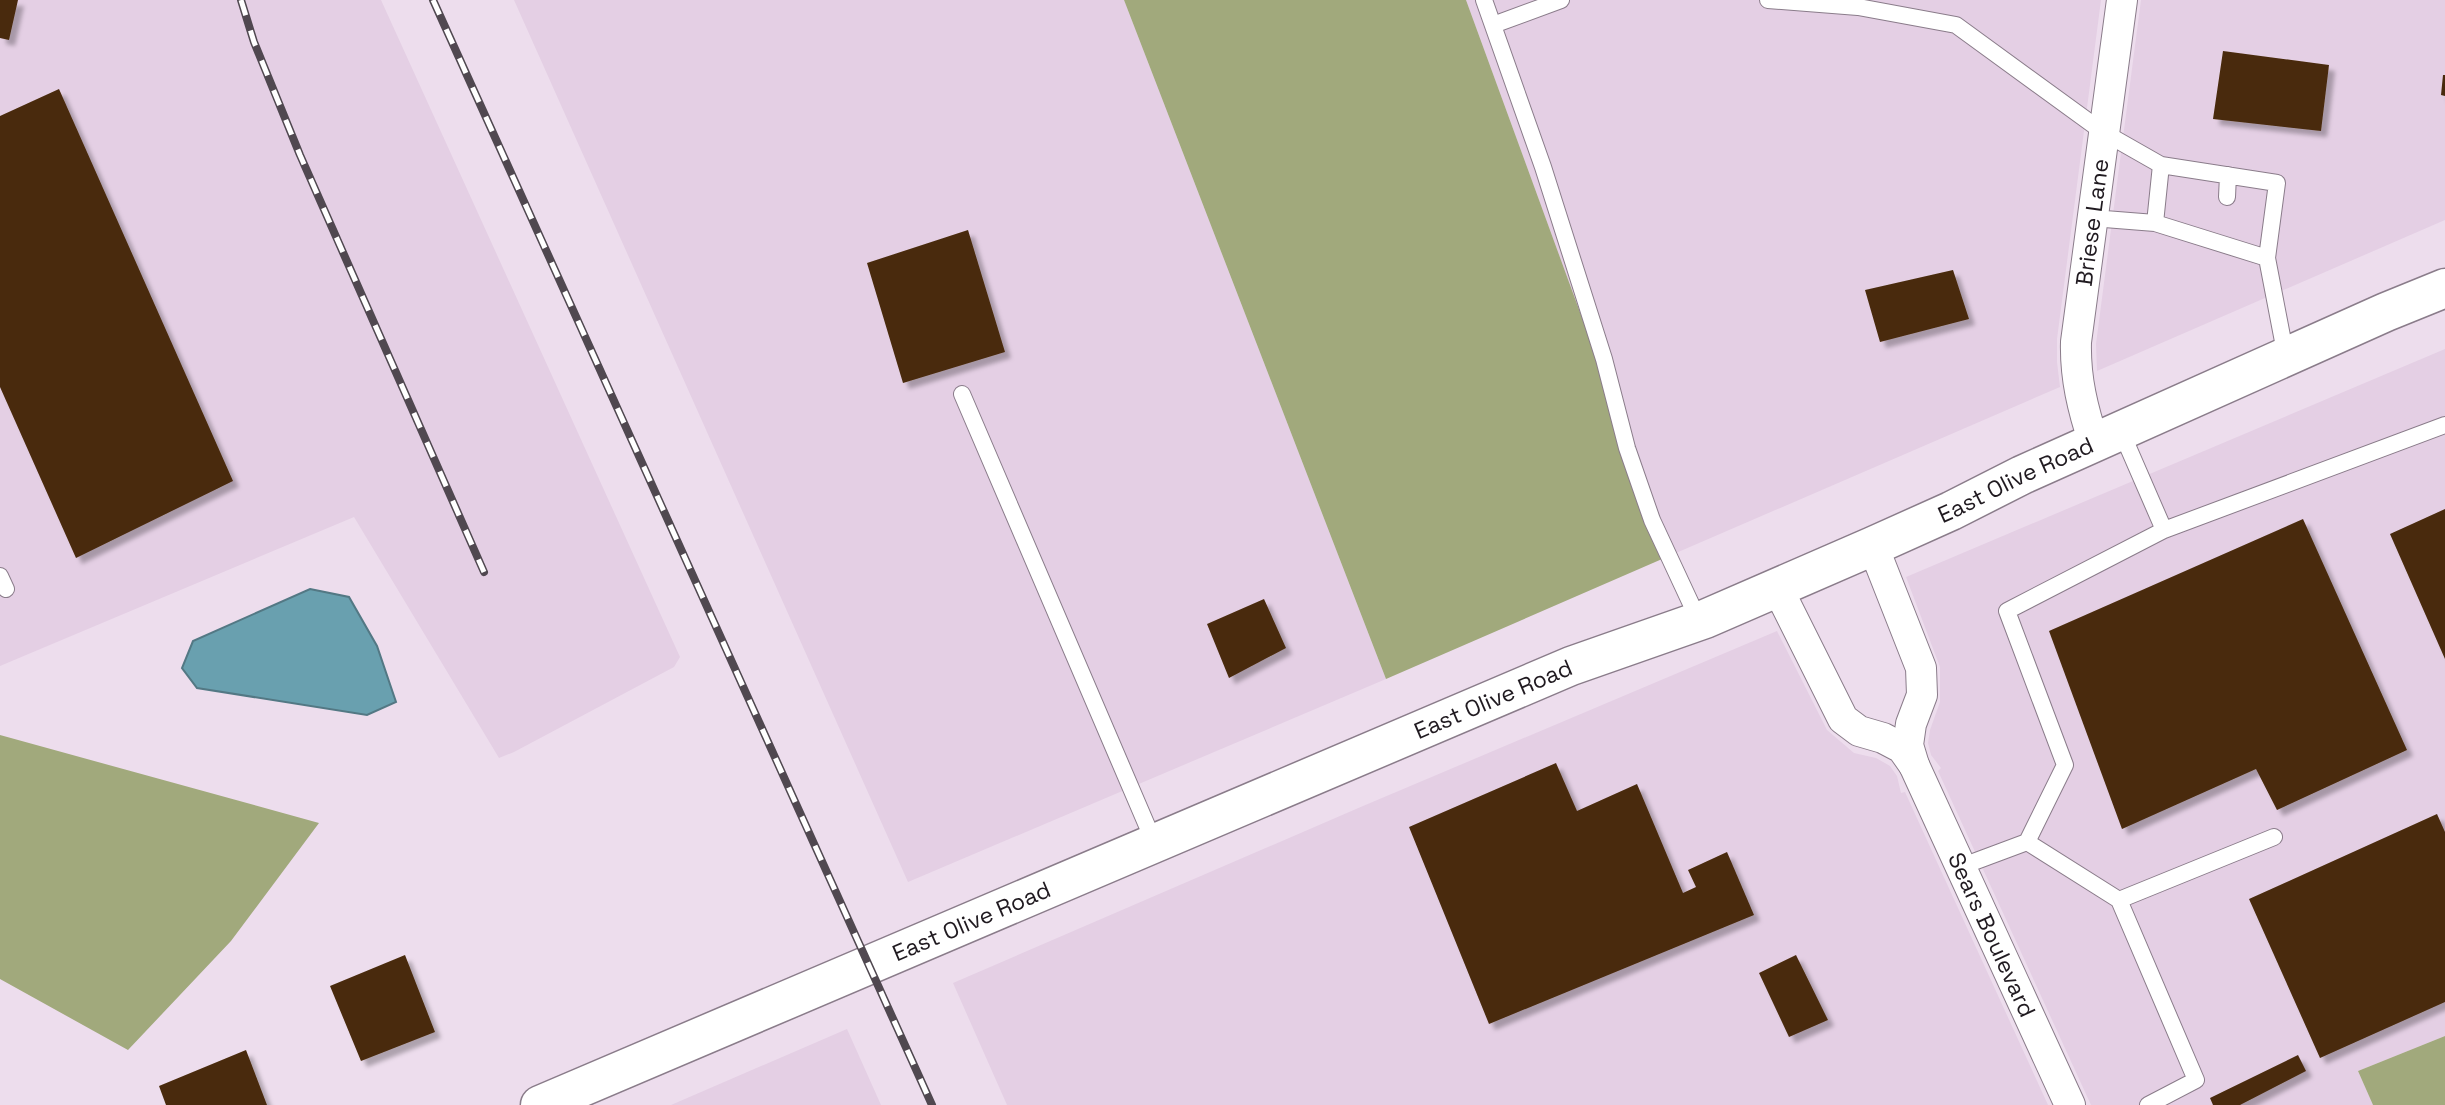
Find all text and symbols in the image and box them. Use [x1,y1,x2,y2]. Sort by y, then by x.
street label: Briese Lane [2069,157,2116,288]
street label: East Olive Road [1933,430,2098,530]
street label: East Olive Road [1410,652,1577,746]
street label: Sears Boulevard [1941,848,2043,1022]
street label: East Olive Road [888,874,1055,968]

